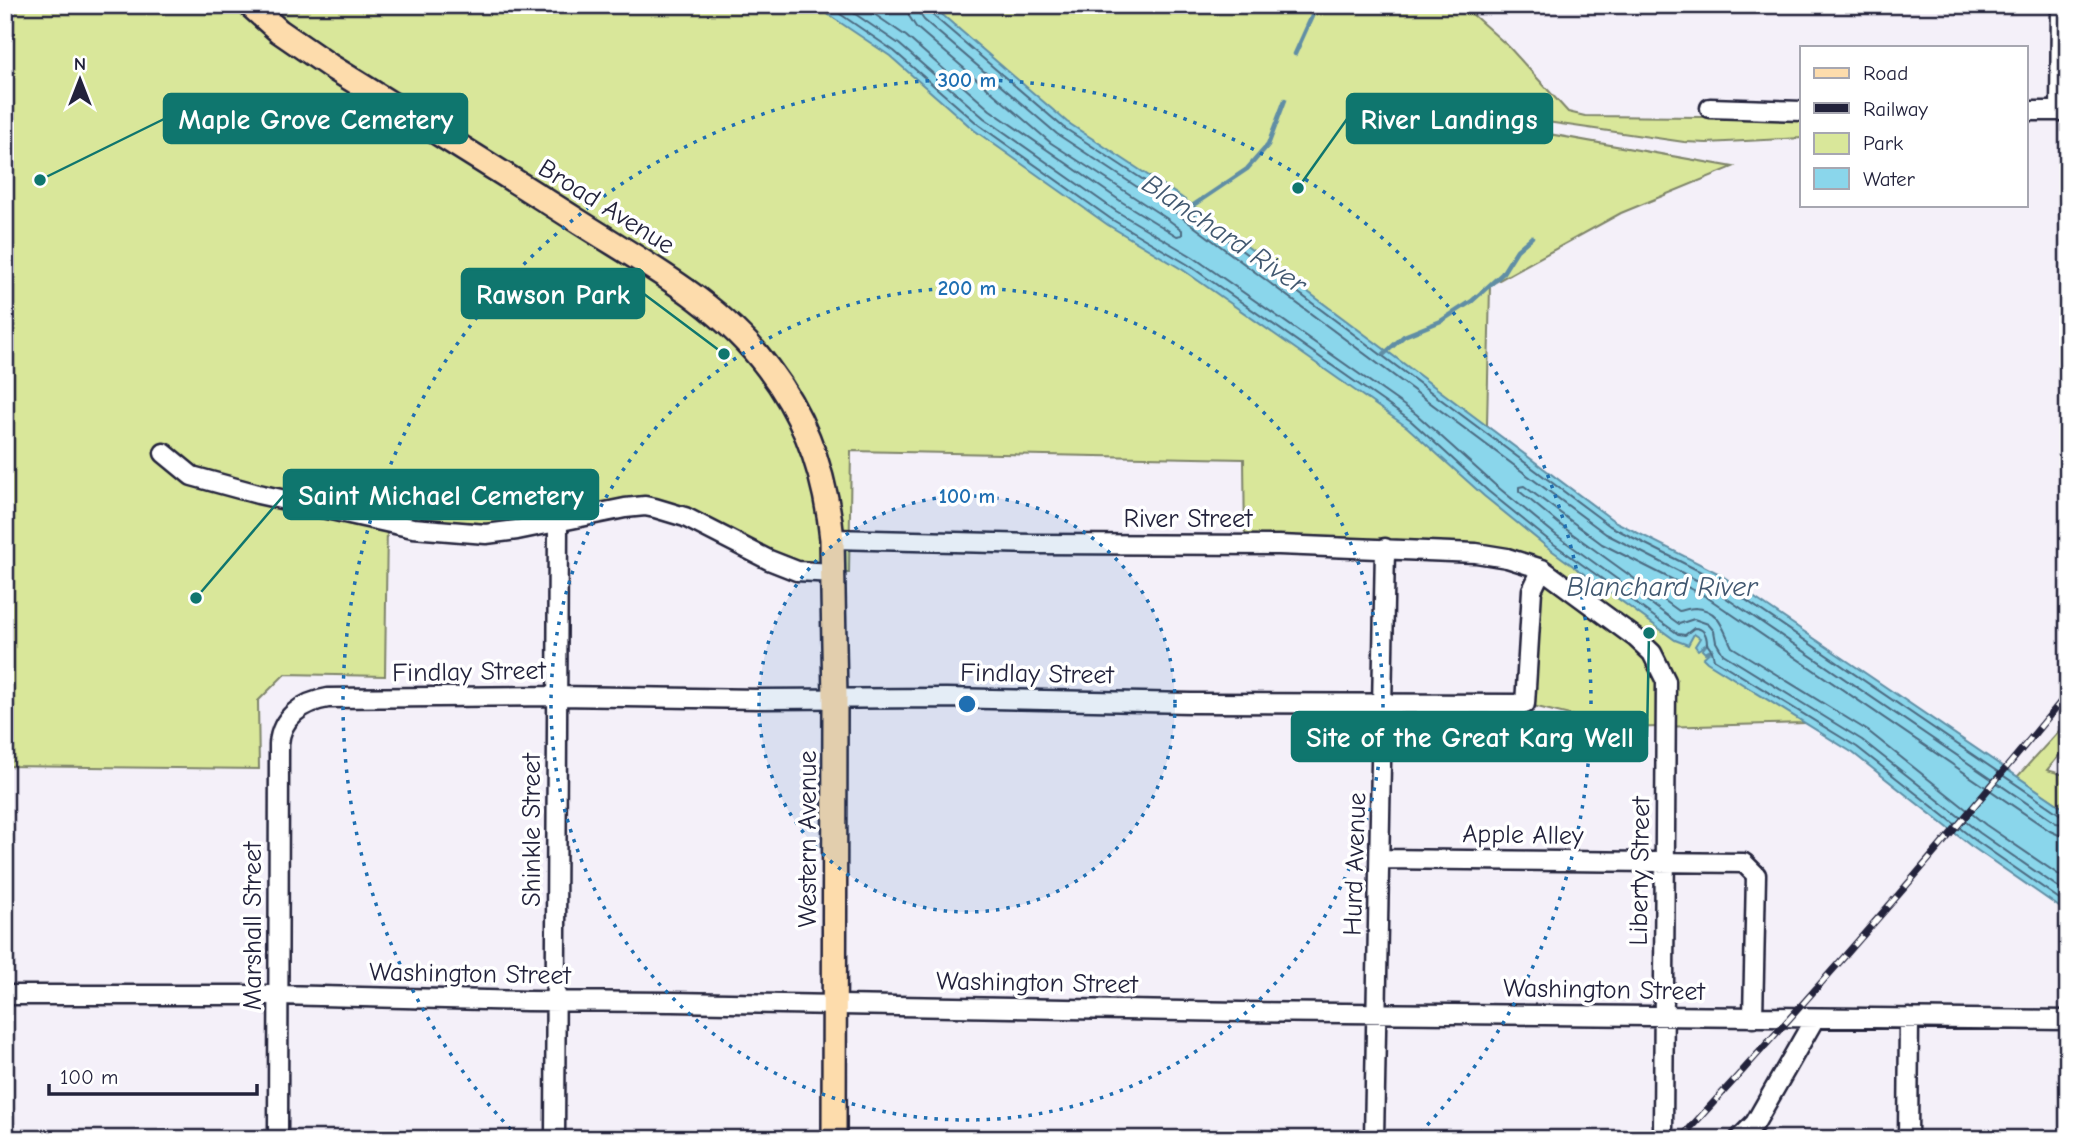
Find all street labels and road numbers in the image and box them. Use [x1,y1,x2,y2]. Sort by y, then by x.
street label: Broad Avenue [533,153,680,261]
street label: River Street [1124,504,1254,534]
street label: Findlay Street [392,656,548,688]
street label: Findlay Street [960,658,1116,690]
street label: Western Avenue [793,751,823,927]
street label: Shinkle Street [517,752,547,907]
street label: Hurd Avenue [1338,792,1372,936]
street label: Liberty Street [1624,795,1656,946]
street label: Apple Alley [1462,819,1584,851]
street label: Marshall Street [238,840,268,1010]
street label: Washington Street [369,957,573,991]
street label: Washington Street [936,966,1140,1000]
street label: Washington Street [1503,973,1707,1007]

